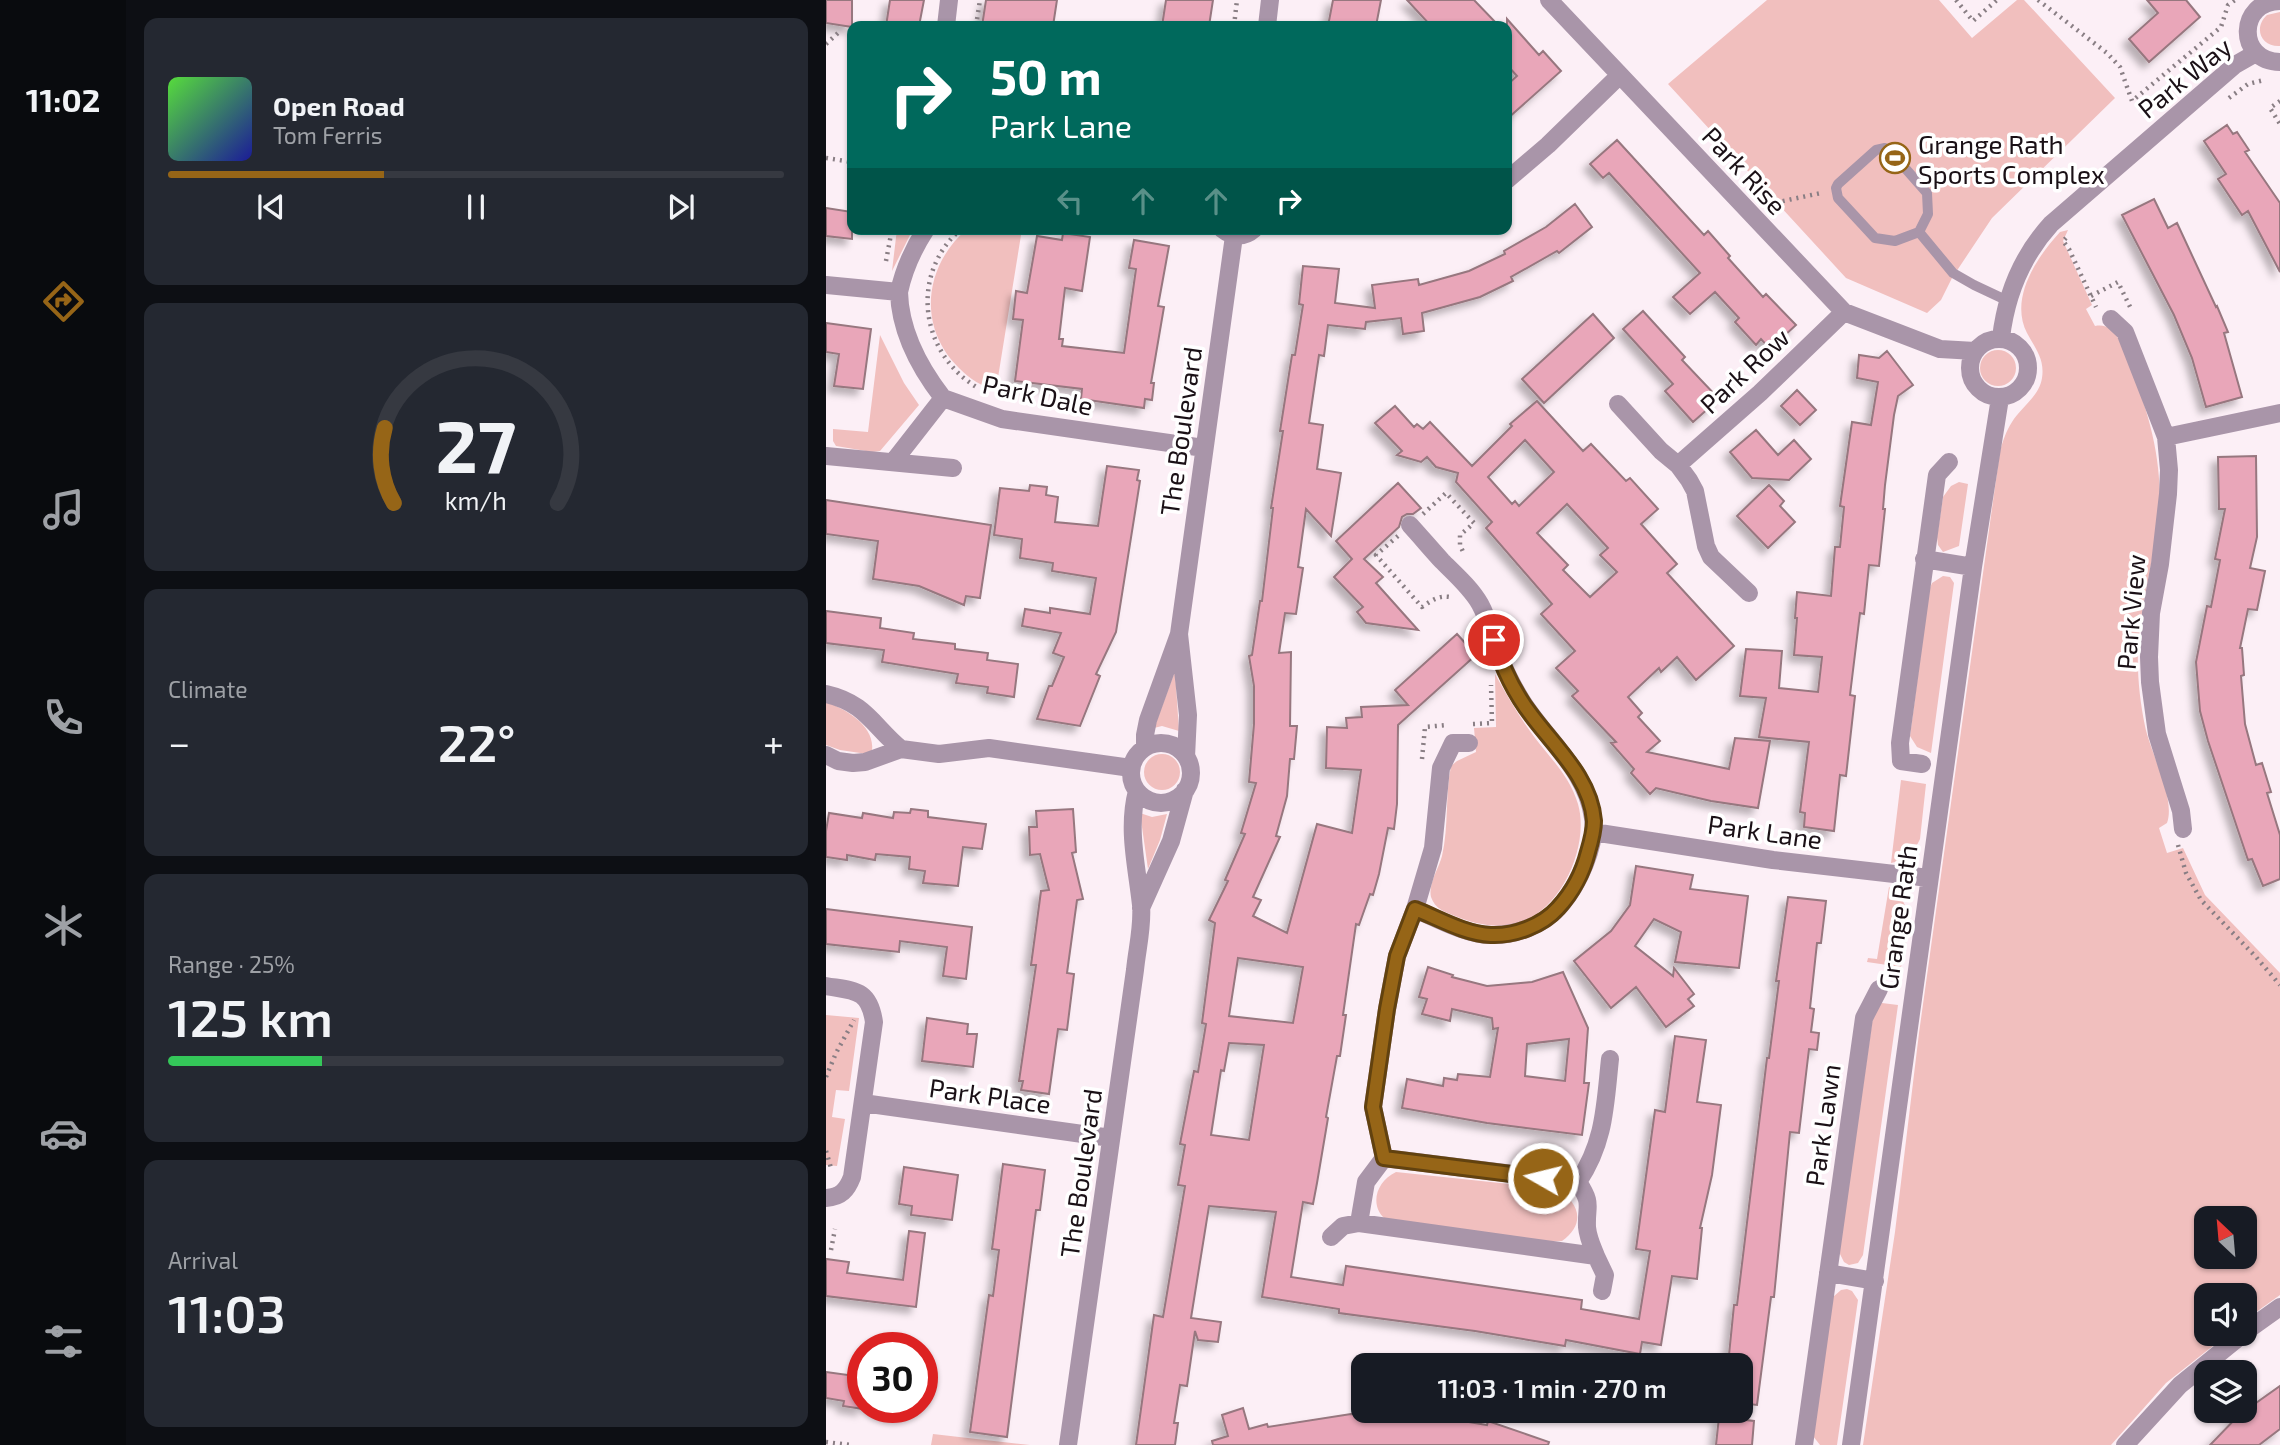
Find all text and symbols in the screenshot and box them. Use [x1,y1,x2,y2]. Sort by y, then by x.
street label: Park Way [2131,30,2237,124]
text: 50 m [990,46,1102,105]
icon: right [875,49,966,140]
text: 11:02 [26,80,100,118]
text: Open Road [273,90,405,121]
text: Park Lane [990,106,1132,144]
street label: Park Rise [1697,120,1793,220]
text: Tom Ferris [273,121,382,149]
place label: Grange Rath Sports Complex [1918,128,2105,189]
sports icon: Grange Rath Sports Complex [1878,141,1912,175]
icon: left [1051,182,1089,220]
icon: ahead [1124,182,1162,220]
icon: ahead [1197,182,1235,220]
icon: right [1270,182,1308,220]
icon: previous [252,188,290,226]
icon: pause [457,188,495,226]
icon: next [662,188,700,226]
icon: directions [39,277,88,326]
street label: Park Row [1693,321,1795,419]
street label: The Boulevard [1153,345,1207,517]
street label: Park Dale [980,367,1096,421]
text: 27 [436,401,516,489]
icon: music [39,485,88,534]
text: km/h [445,485,507,515]
street label: Park View [2110,553,2150,671]
pin [1464,610,1524,670]
icon: arrive [1475,621,1513,659]
text: Climate [168,675,248,703]
icon: phone [39,693,88,742]
text: 22° [438,710,516,772]
text: − [168,719,190,765]
text: + [763,719,784,765]
street label: Park Lane [1706,808,1824,854]
street label: Grange Rath [1872,843,1922,991]
icon: climate [39,901,88,950]
text: Range · 25% [168,950,295,978]
text: 125 km [168,985,333,1047]
street label: Park Lawn [1798,1062,1846,1188]
street label: Park Place [927,1071,1053,1119]
street label: The Boulevard [1053,1087,1107,1259]
icon: car [39,1109,88,1158]
position arrow [1506,1141,1580,1215]
north arrow [2194,1206,2258,1269]
map controls [2194,1206,2257,1423]
text: Arrival [168,1246,238,1274]
text: 11:03 [168,1281,286,1343]
button: sound [2194,1283,2257,1346]
icon: filters [39,1317,88,1366]
speed limit sign: 30 [847,1332,938,1423]
button: layers [2194,1360,2257,1423]
text: 11:03 · 1 min · 270 m [1437,1372,1667,1403]

